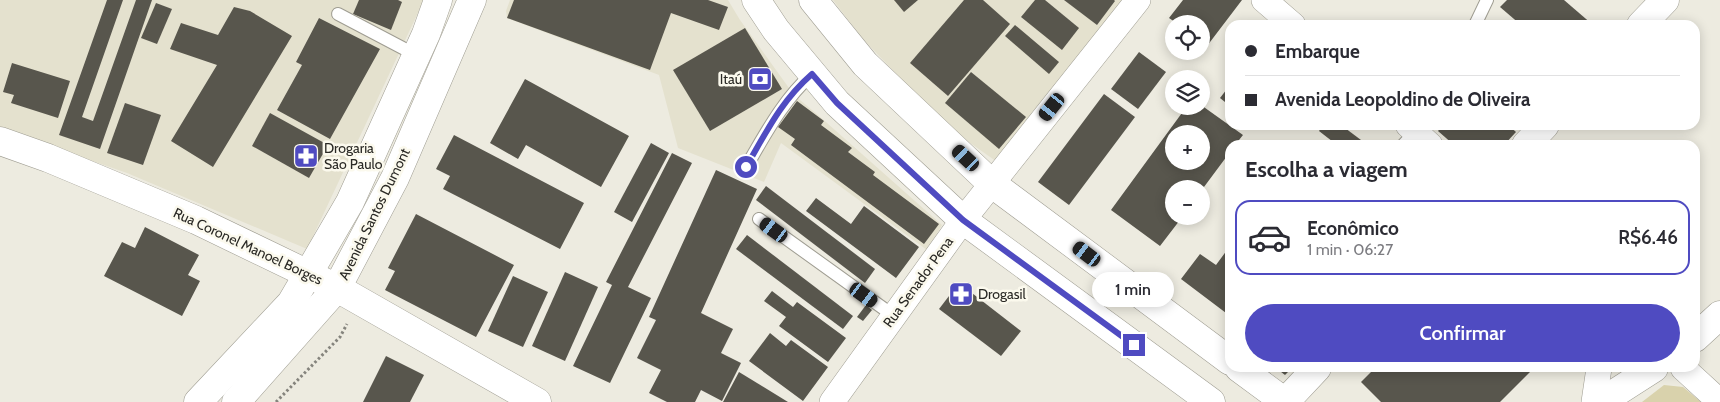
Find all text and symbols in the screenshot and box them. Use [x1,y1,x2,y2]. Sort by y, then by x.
map controls [1165,15,1210,225]
button: locate [1165,15,1210,60]
text: Embarque [1275,40,1360,63]
bank icon: Itaú [747,66,773,92]
place label: Itaú [720,70,742,88]
button: layers [1165,70,1210,115]
text: Avenida Leopoldino de Oliveira [1275,88,1530,111]
car [1036,91,1067,123]
button: + [1165,125,1210,170]
place label: Drogaria São Paulo [324,139,383,173]
car [949,142,982,174]
pharmacy icon: Drogaria São Paulo [293,143,319,169]
street label: Avenida Santos Dumont [334,145,414,283]
route start [735,156,757,178]
text: Escolha a viagem [1245,156,1408,183]
button: − [1165,180,1210,225]
street label: Rua Coronel Manoel Borges [171,204,326,289]
car [757,215,790,245]
icon: car [1247,215,1292,260]
text: Econômico [1307,217,1399,240]
text: R$6.46 [1618,226,1678,249]
street label: Rua Senador Pena [879,233,957,331]
car [1070,239,1103,269]
text: 1 min · 06:27 [1307,240,1393,259]
callout: 1 min [1093,272,1175,308]
car [847,280,880,310]
text: 1 min [1115,280,1151,299]
pharmacy icon: Drogasil [948,281,974,307]
place label: Drogasil [978,285,1026,303]
button: Confirmar [1245,304,1680,362]
route end [1123,334,1145,356]

